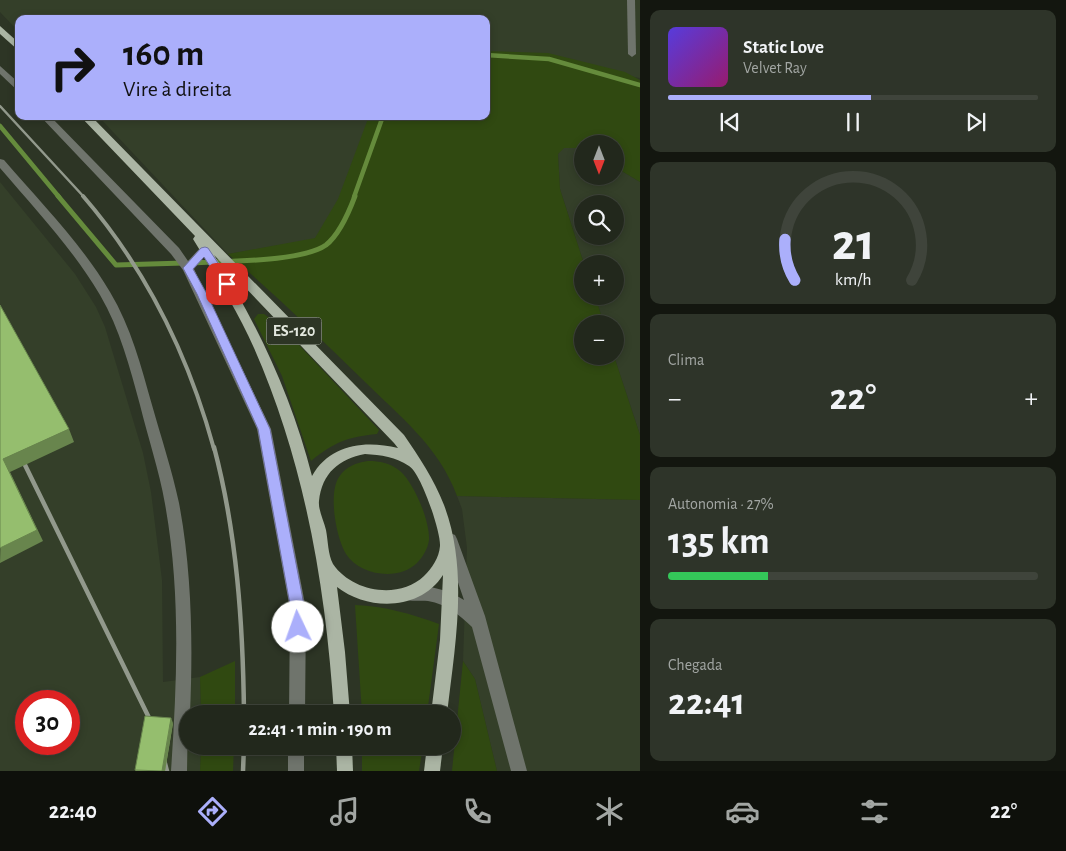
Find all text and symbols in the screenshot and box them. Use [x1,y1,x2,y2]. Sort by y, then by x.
icon: right [40,35,105,100]
text: 160 m [123,37,204,72]
text: Static Love [743,38,824,57]
text: Velvet Ray [743,60,807,76]
text: Vire à direita [123,78,232,100]
icon: previous [716,108,744,136]
icon: pause [839,108,867,136]
icon: next [962,108,990,136]
north arrow [574,135,624,185]
map controls [574,135,624,365]
button: search [574,195,624,245]
text: 21 [831,217,875,269]
button: + [574,255,624,305]
pin [206,263,248,305]
icon: arrive [213,270,241,298]
text: km/h [835,271,871,289]
button: − [574,315,624,365]
road number: ES-120 [266,318,322,344]
text: Clima [668,352,704,368]
text: 22° [830,379,876,417]
text: − [668,385,681,413]
text: + [1025,385,1038,413]
text: Autonomia · 27% [668,496,774,512]
text: 135 km [668,523,770,561]
position arrow [271,600,323,652]
text: Chegada [668,657,723,673]
text: 22:41 [668,684,745,722]
speed limit sign: 30 [15,690,80,755]
text: 22:41 · 1 min · 190 m [249,720,392,739]
icon: directions [195,794,230,829]
icon: music [327,794,362,829]
icon: phone [460,794,495,829]
icon: climate [592,794,627,829]
icon: car [725,794,760,829]
icon: filters [857,794,892,829]
text: 22:40 [49,800,97,822]
text: 22° [990,800,1017,822]

